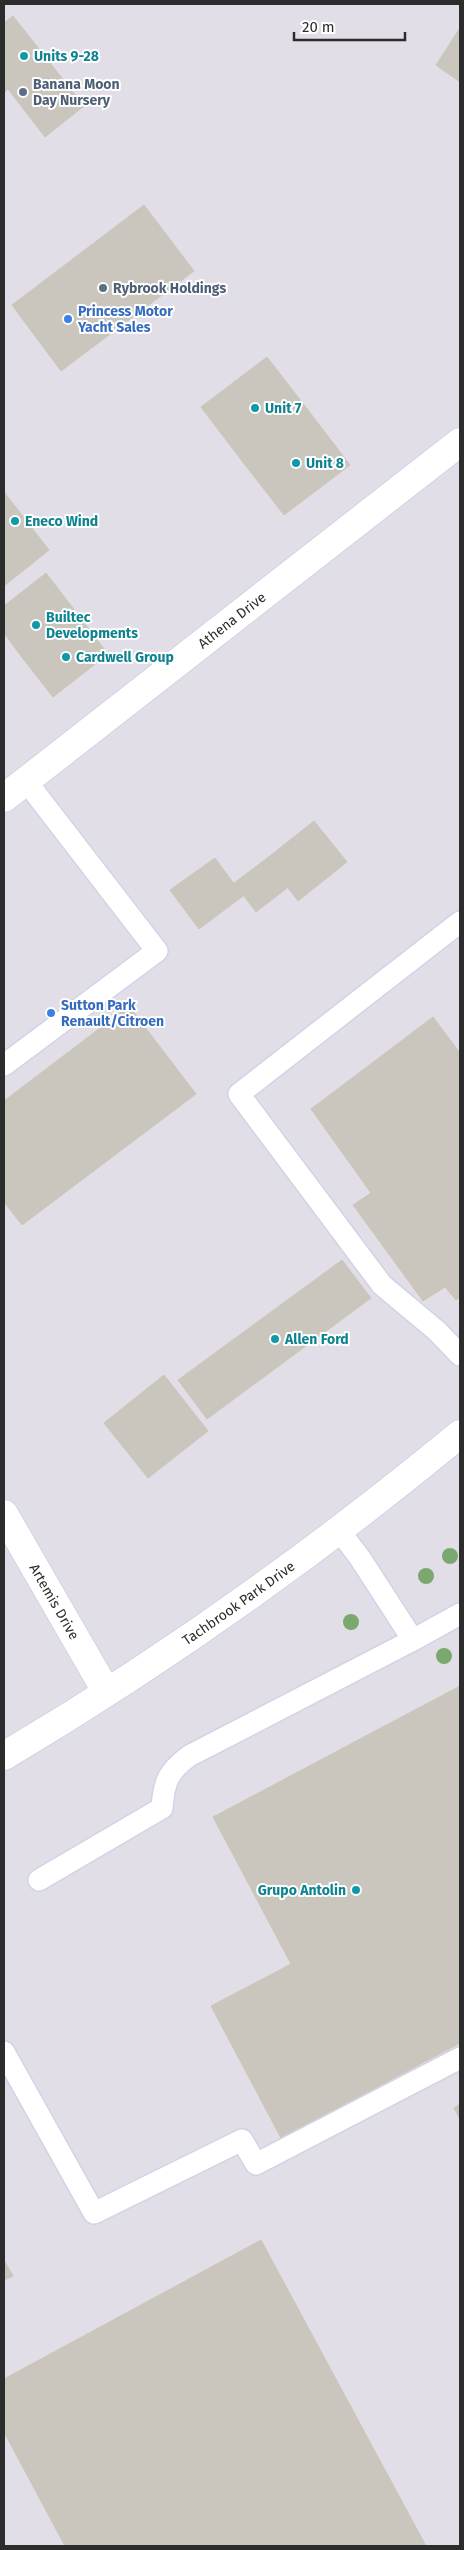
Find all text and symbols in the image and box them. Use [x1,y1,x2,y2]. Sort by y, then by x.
scale bar [294,10,405,42]
text: 20 m [302,18,335,36]
place label: Units 9-28 [34,48,99,65]
marker: Units 9-28 [18,50,30,62]
place label: Banana Moon Day Nursery [33,76,120,109]
marker: Banana Moon Day Nursery [17,86,29,98]
place label: Rybrook Holdings [113,280,226,297]
marker: Rybrook Holdings [97,282,109,294]
place label: Princess Motor Yacht Sales [77,303,173,336]
marker: Princess Motor Yacht Sales [62,313,74,325]
place label: Unit 7 [265,400,302,417]
marker: Unit 7 [249,402,261,414]
place label: Unit 8 [306,455,344,472]
marker: Unit 8 [290,457,302,469]
place label: Eneco Wind [25,513,98,530]
marker: Eneco Wind [9,515,21,527]
street label: Athena Drive [195,589,269,652]
place label: Builtec Developments [46,609,138,642]
marker: Builtec Developments [30,619,42,631]
place label: Cardwell Group [76,649,174,666]
marker: Cardwell Group [60,651,72,663]
place label: Sutton Park Renault/Citroen [61,997,164,1030]
marker: Sutton Park Renault/Citroen [45,1007,57,1019]
place label: Allen Ford [284,1331,349,1348]
marker: Allen Ford [269,1333,281,1345]
street label: Tachbrook Park Drive [179,1558,298,1649]
street label: Artemis Drive [25,1561,83,1643]
place label: Grupo Antolin [258,1882,346,1899]
marker: Grupo Antolin [350,1884,362,1896]

